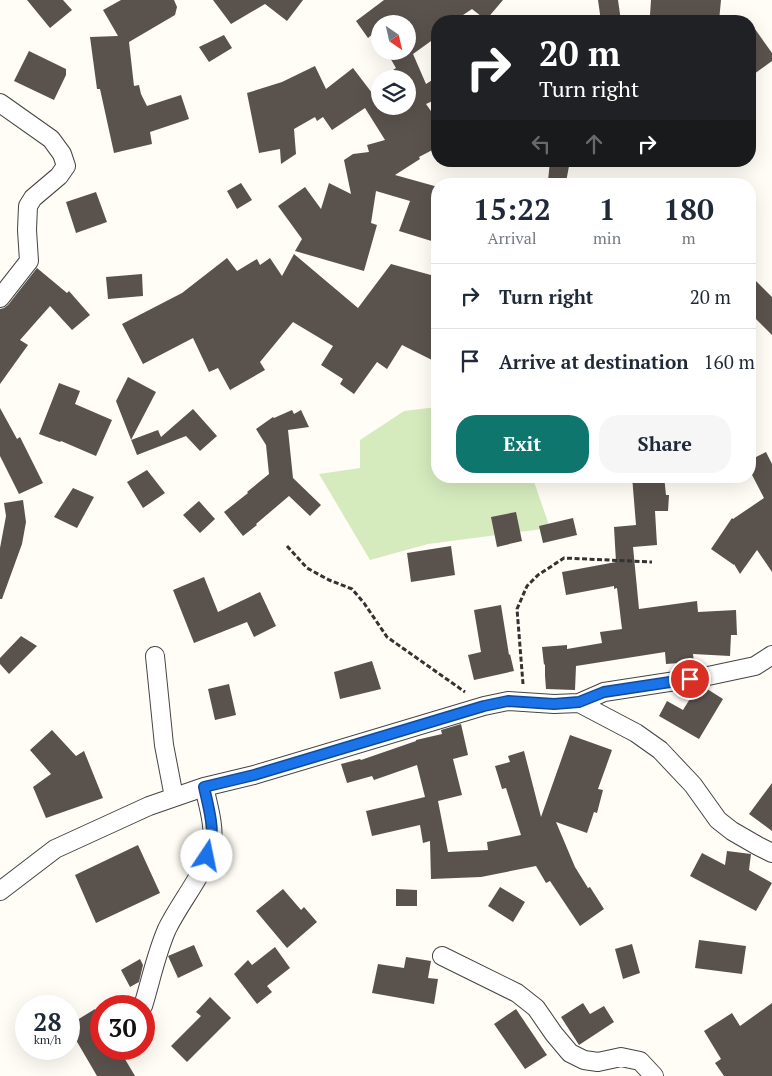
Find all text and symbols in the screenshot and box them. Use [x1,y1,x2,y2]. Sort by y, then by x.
north arrow [371,15,416,60]
map controls [371,15,416,115]
text: 20 m [539,30,620,76]
icon: right [456,35,521,100]
button: layers [371,70,416,115]
text: Turn right [539,74,639,103]
icon: left [527,130,555,158]
icon: ahead [580,130,608,158]
icon: right [633,130,661,158]
text: 15:22 [473,189,551,229]
text: 1 [599,189,616,229]
text: 180 [663,189,714,229]
text: Arrival [487,227,537,249]
text: min [593,227,621,249]
text: m [682,227,695,249]
icon: right [456,282,484,310]
text: Turn right [499,284,593,309]
text: 20 m [690,284,731,309]
icon: arrive [456,347,484,375]
text: Arrive at destination [499,349,688,374]
text: 160 m [703,349,755,374]
button: Exit [456,415,589,473]
button: Share [599,415,731,473]
pin [669,658,711,700]
icon: arrive [676,665,704,693]
position arrow [180,829,232,881]
speed limit sign: 30 [90,995,155,1060]
text: 28 [33,1005,62,1038]
text: km/h [34,1032,61,1047]

